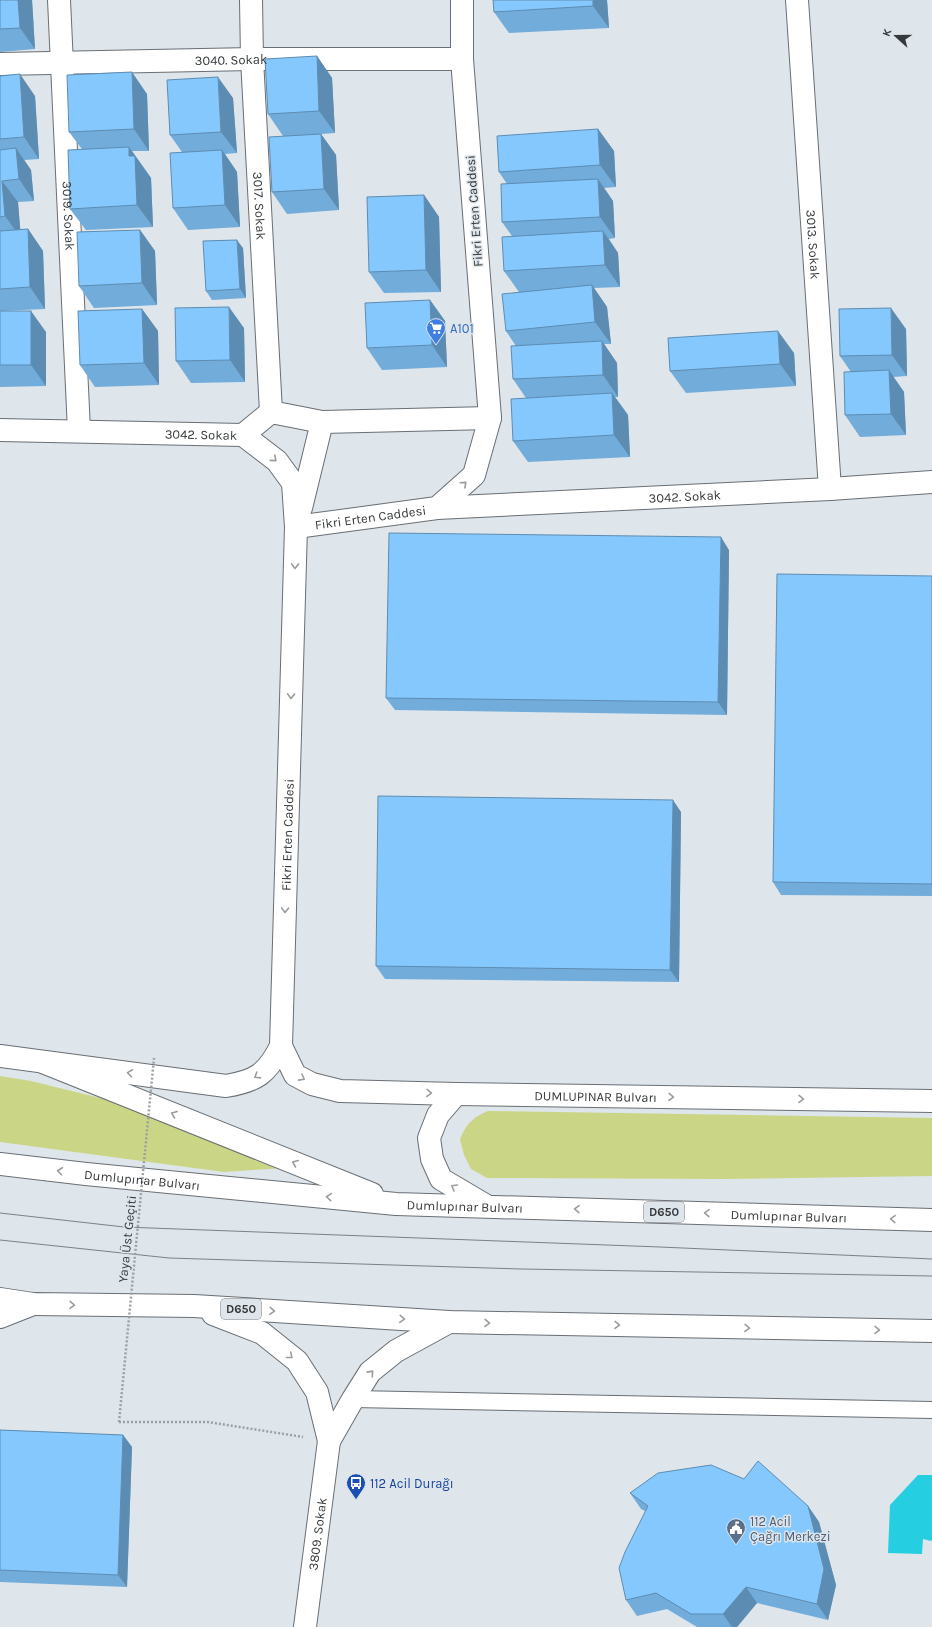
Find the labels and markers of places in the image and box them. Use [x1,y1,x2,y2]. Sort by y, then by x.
supermarket icon: A101 [425,317,447,345]
place label: A101 [450,321,474,336]
bus stop icon: 112 Acil Durağı [345,1472,367,1500]
place label: 112 Acil Durağı [370,1476,454,1491]
place label: 112 Acil Çağrı Merkezi [750,1514,831,1544]
public building icon: 112 Acil Çağrı Merkezi [725,1517,747,1545]

